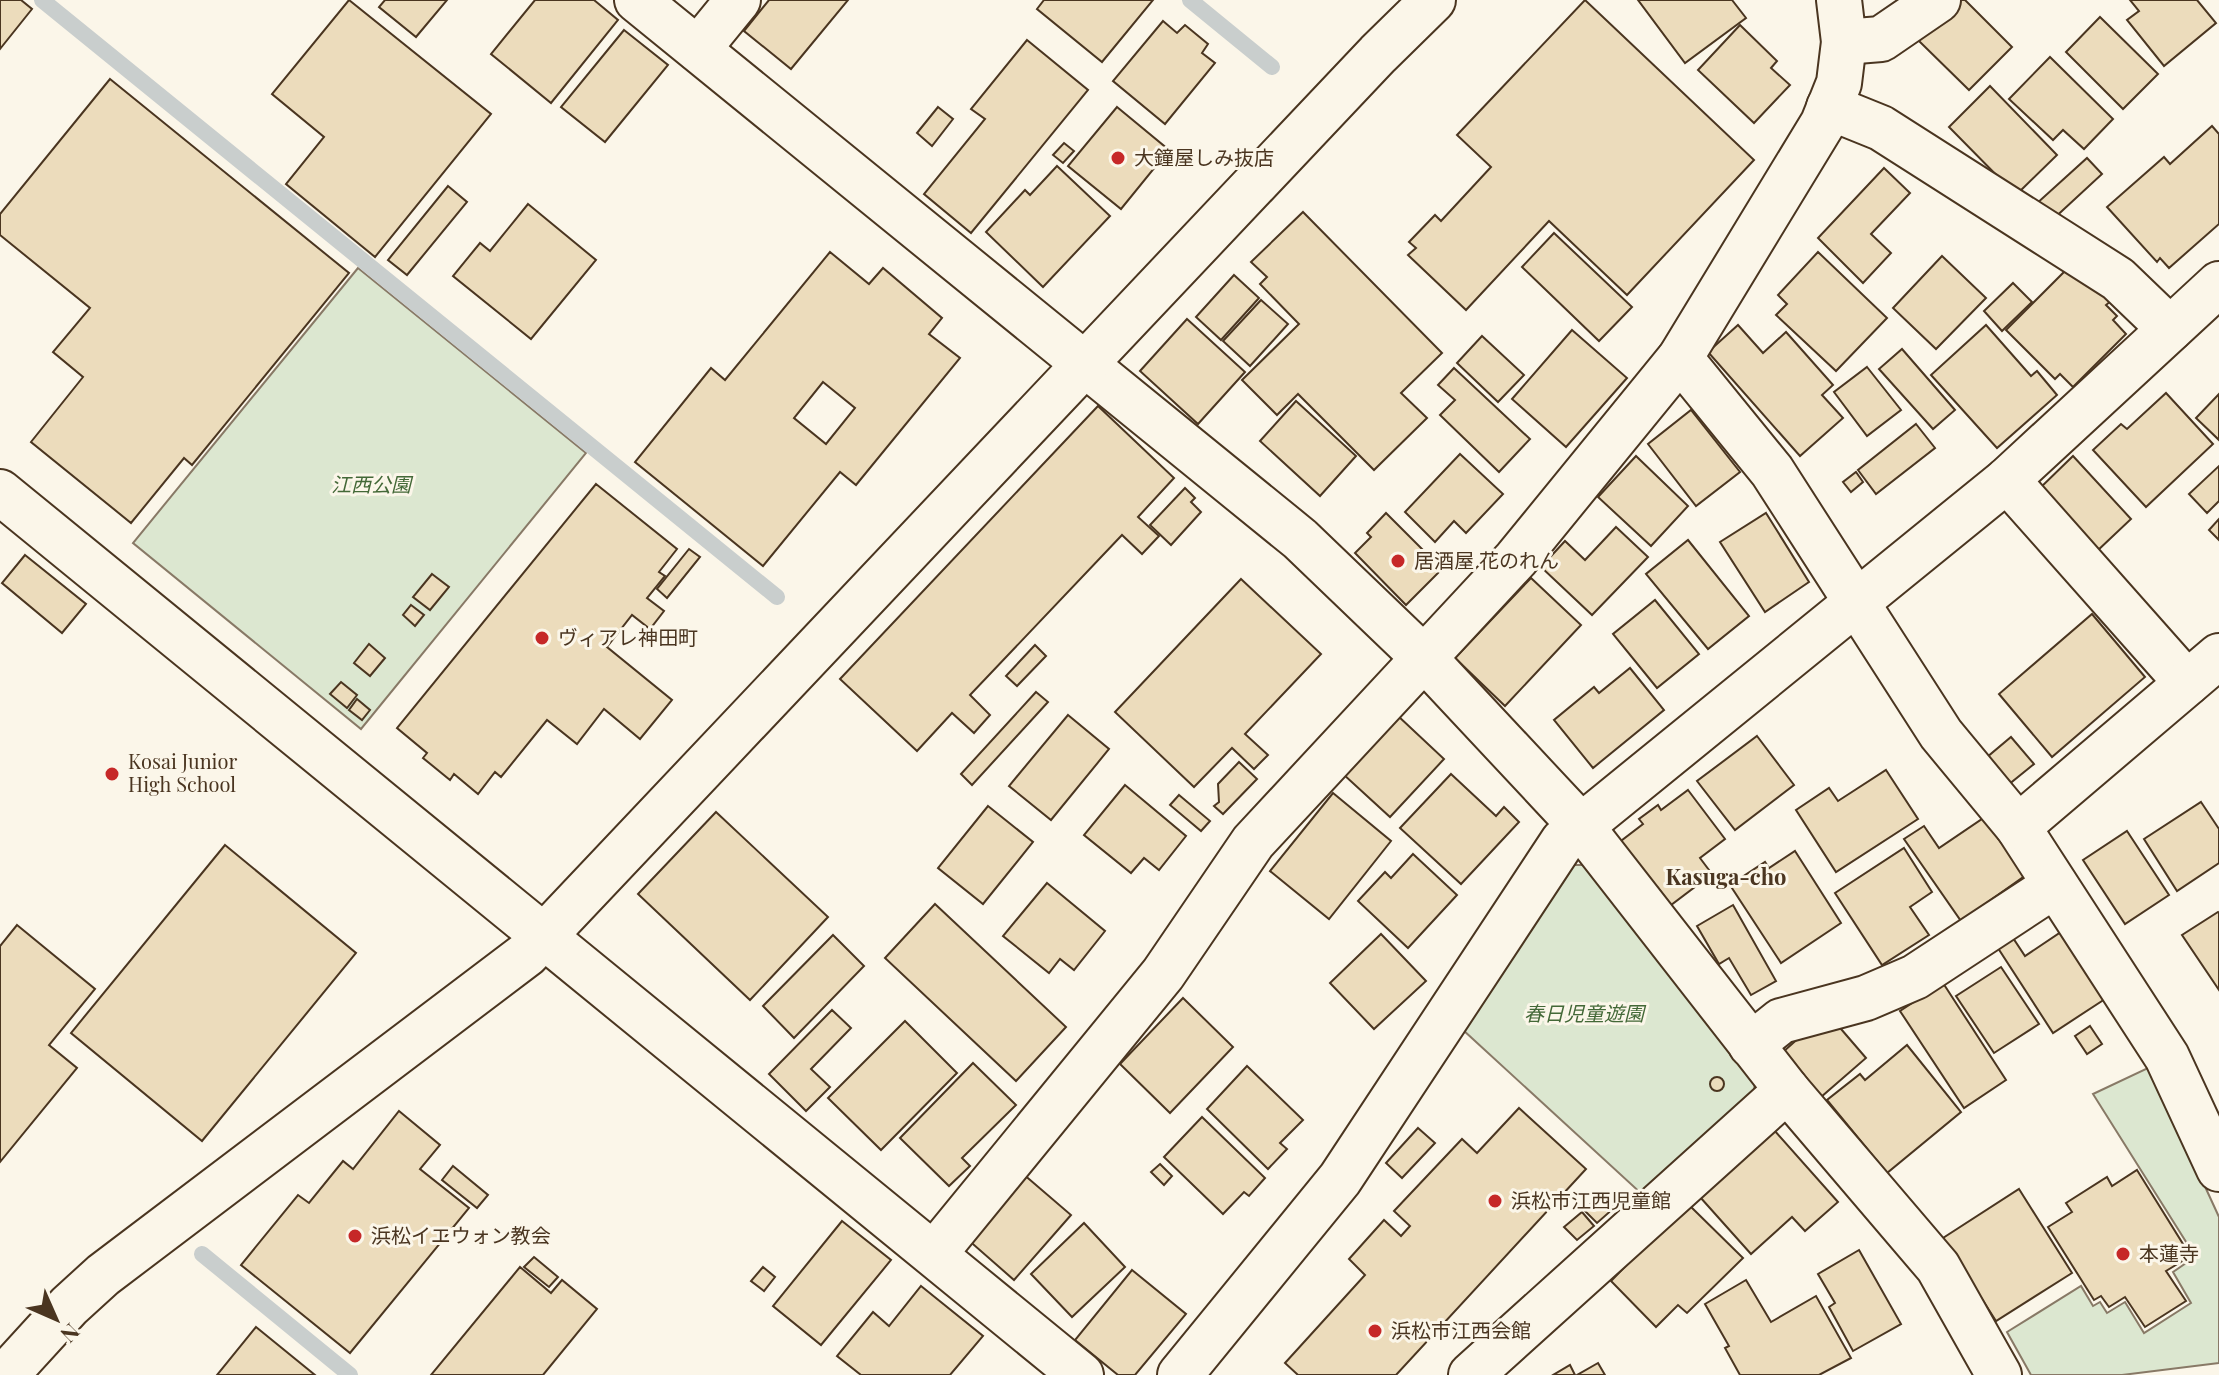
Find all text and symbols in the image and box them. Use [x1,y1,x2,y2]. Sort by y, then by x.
place label: 大鐘屋しみ抜店 [1134,143,1274,170]
marker: 大鐘屋しみ抜店 [1109,149,1127,167]
park label: 江西公園 [331,470,414,497]
place label: 居酒屋 花のれん [1414,546,1559,573]
marker: 居酒屋 花のれん [1389,552,1407,570]
place label: ヴィアレ神田町 [558,623,698,650]
marker: ヴィアレ神田町 [533,629,551,647]
place label: Kosai Junior High School [128,747,237,797]
marker: Kosai Junior High School [103,765,121,783]
district label: Kasuga-cho [1665,861,1787,891]
park label: 春日児童遊園 [1524,999,1647,1026]
place label: 浜松市江西児童館 [1511,1186,1671,1213]
marker: 浜松市江西児童館 [1486,1192,1504,1210]
place label: 浜松イエウォン教会 [371,1221,551,1248]
marker: 浜松イエウォン教会 [346,1227,364,1245]
place label: 本蓮寺 [2139,1239,2199,1266]
marker: 本蓮寺 [2114,1245,2132,1263]
north arrow [16,1279,96,1359]
place label: 浜松市江西会館 [1391,1316,1531,1343]
text: N [55,1318,87,1350]
marker: 浜松市江西会館 [1366,1322,1384,1340]

